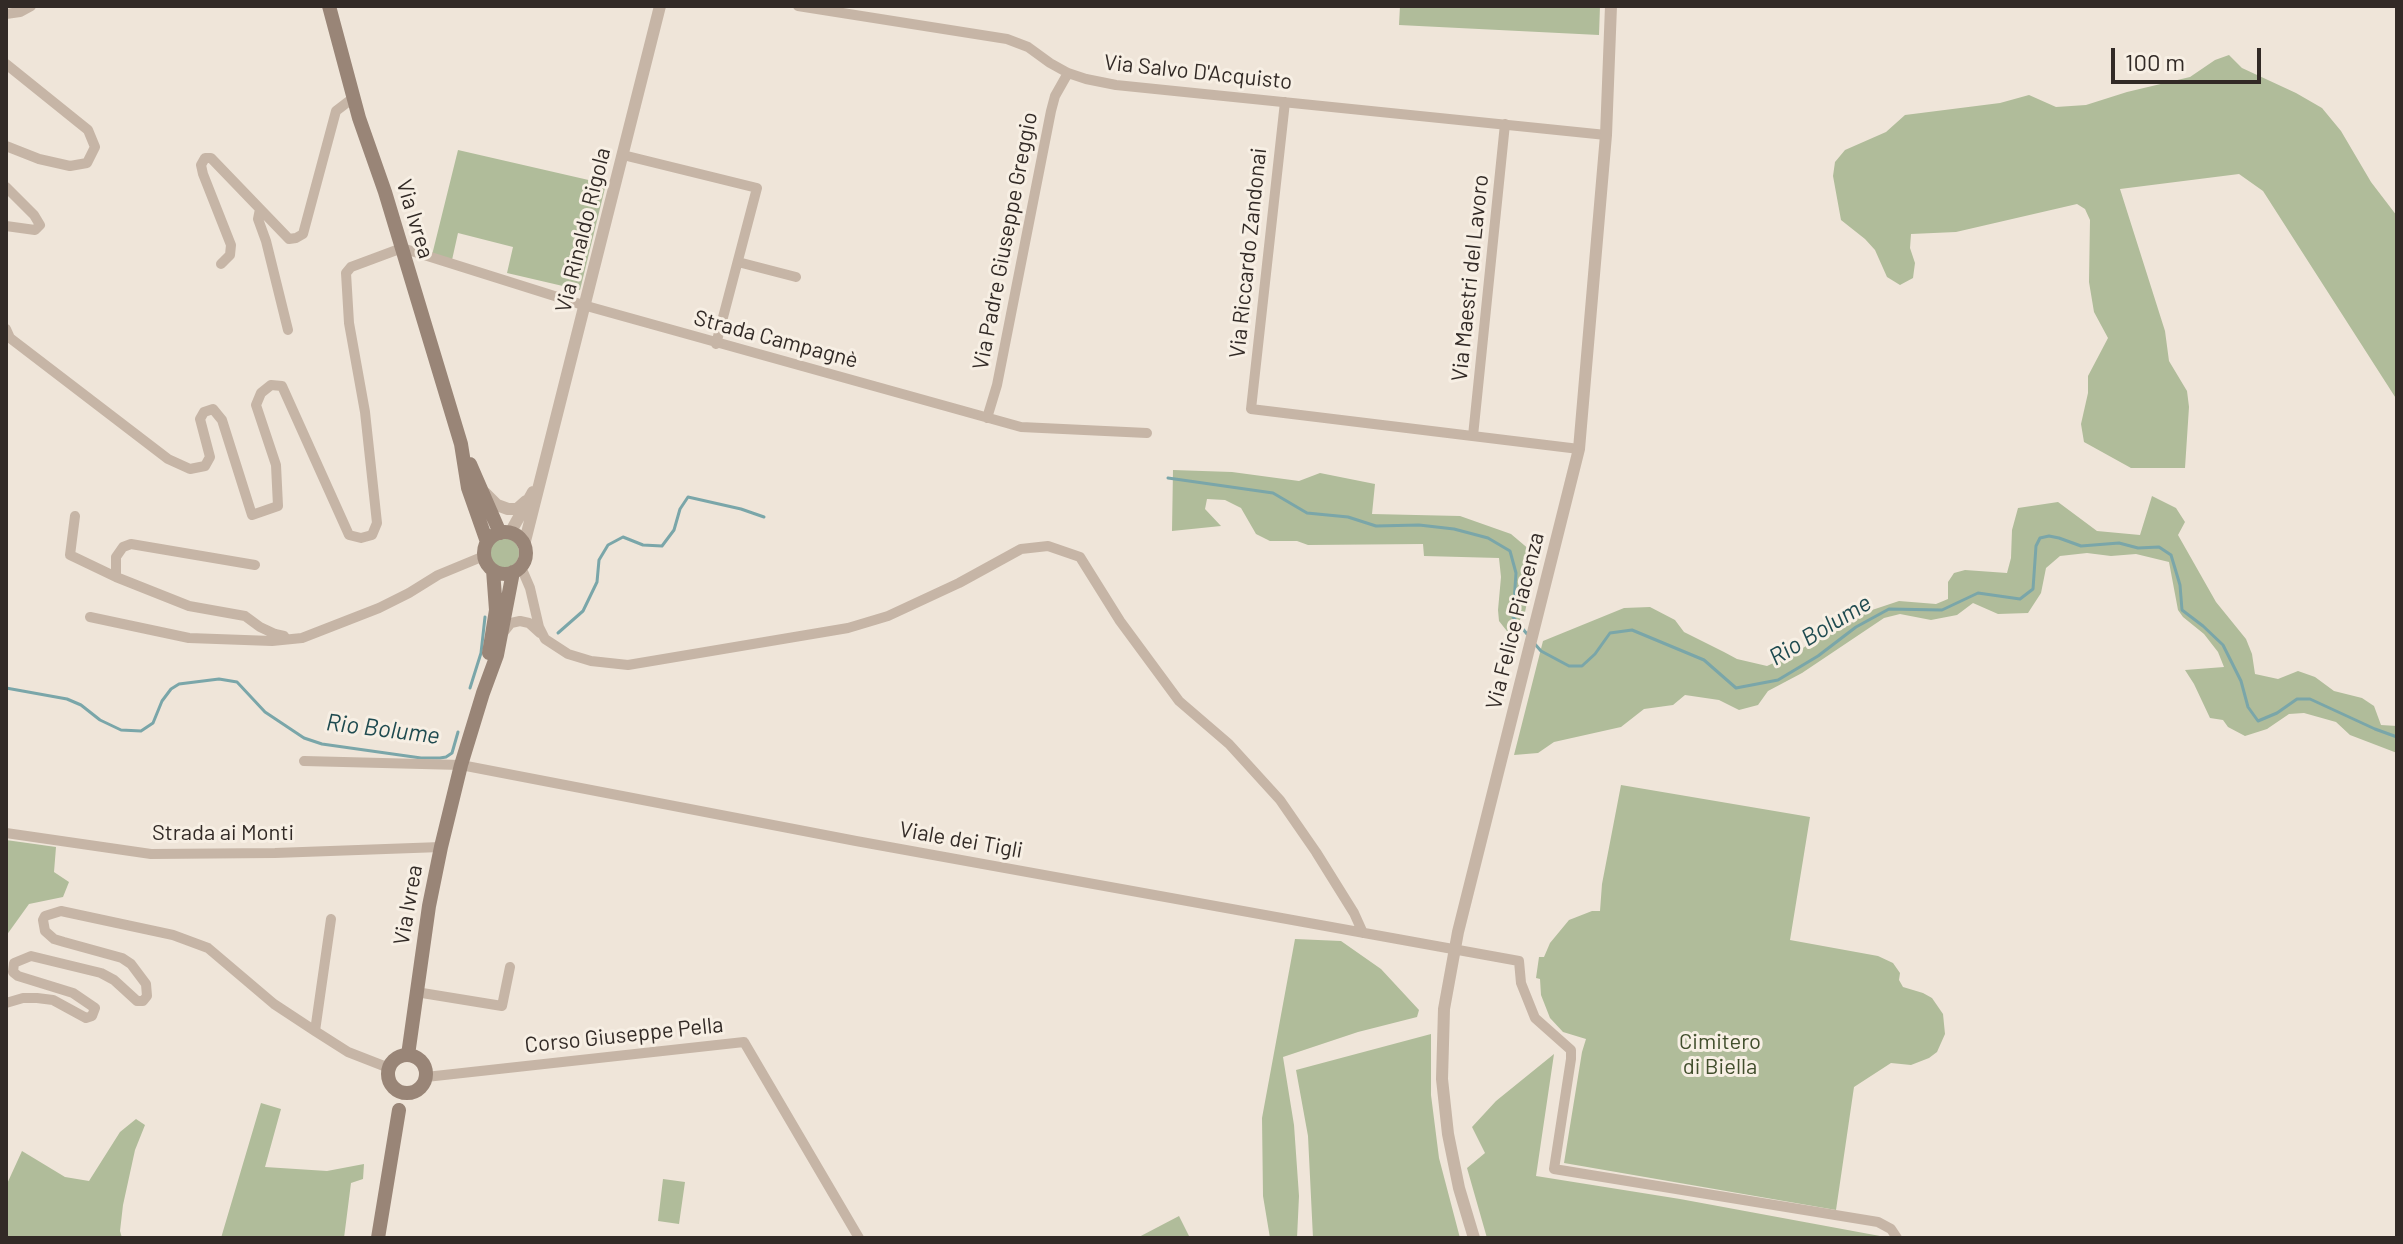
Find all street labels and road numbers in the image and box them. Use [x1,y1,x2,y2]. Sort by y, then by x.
street label: Via Salvo D'Acquisto [1103,49,1293,95]
street label: Via Padre Giuseppe Greggio [967,110,1043,372]
street label: Via Rinaldo Rigola [550,145,616,315]
street label: Via Riccardo Zandonai [1224,147,1272,359]
street label: Via Maestri del Lavoro [1446,173,1494,383]
street label: Via Ivrea [391,176,439,262]
street label: Strada Campagnè [691,304,861,374]
street label: Via Felice Piacenza [1480,530,1550,712]
street label: Viale dei Tigli [897,816,1025,864]
street label: Strada ai Monti [152,820,294,846]
street label: Via Ivrea [388,863,428,947]
street label: Corso Giuseppe Pella [523,1011,725,1059]

